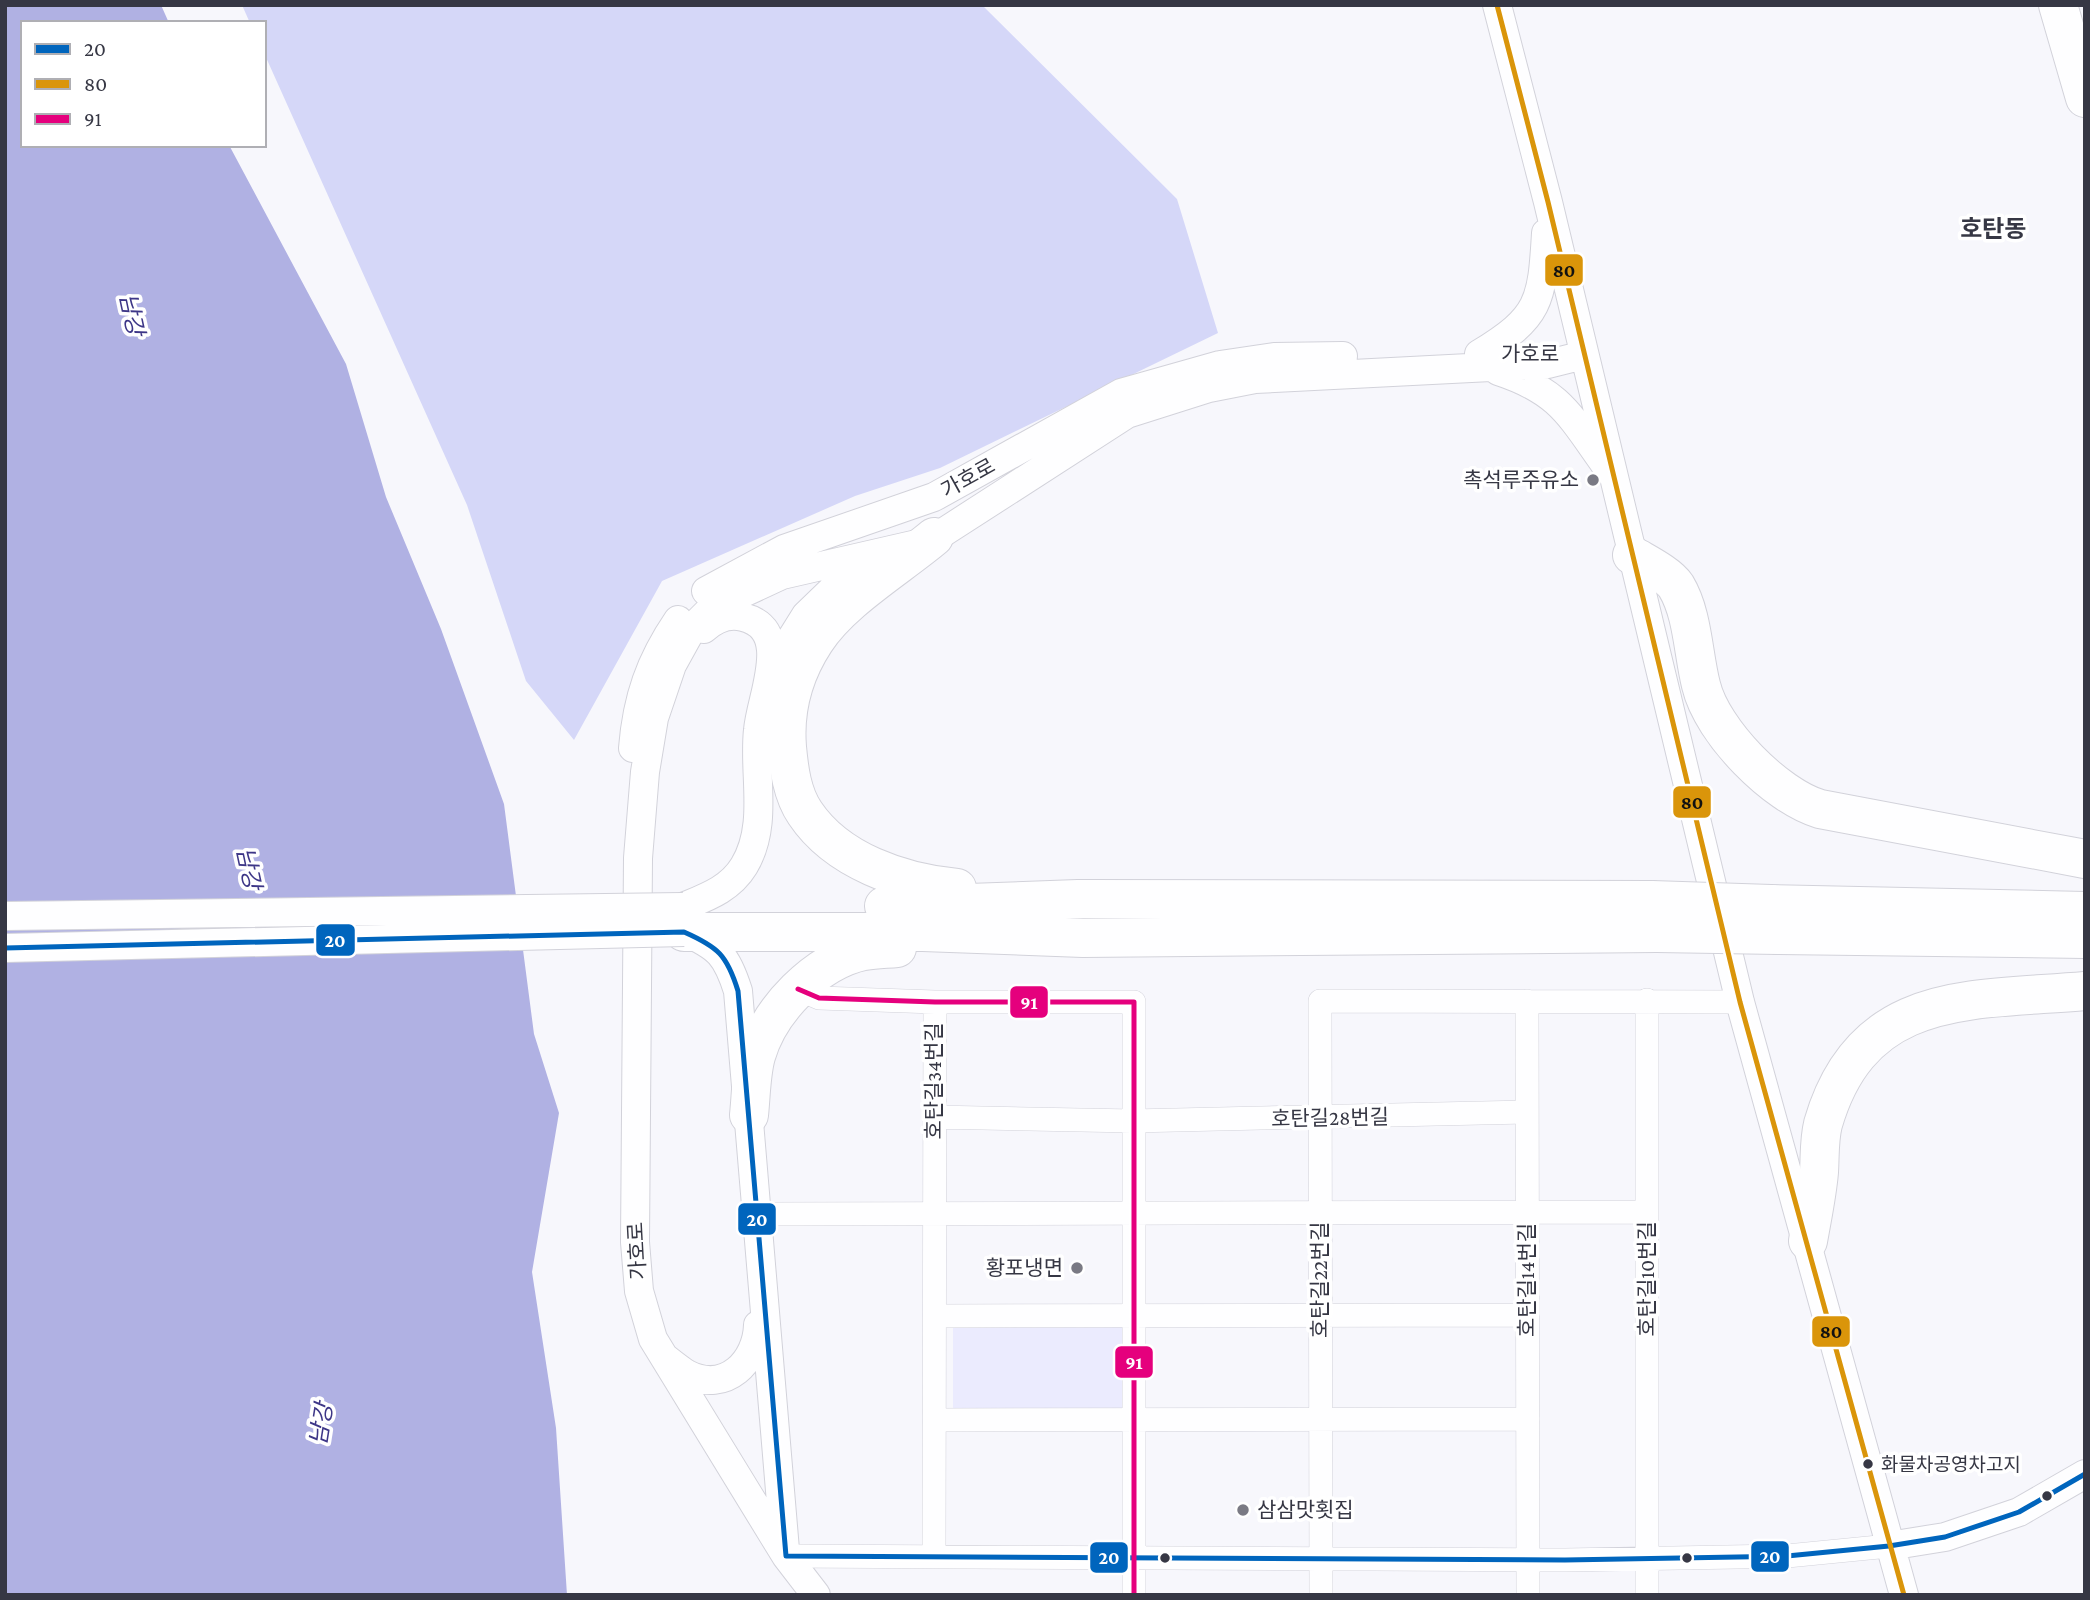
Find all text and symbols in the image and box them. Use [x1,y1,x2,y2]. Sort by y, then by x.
legend [21,21,266,147]
text: 20 [84,37,106,61]
text: 80 [84,72,107,96]
text: 91 [84,107,102,131]
district label: 호탄동 [1960,215,2026,242]
line badge: 80 [1544,253,1584,287]
text: 80 [1553,260,1575,281]
water label: 남강 [115,291,150,340]
street label: 가호로 [1501,342,1559,366]
street label: 가호로 [937,453,999,503]
place label: 촉석루주유소 [1463,468,1579,492]
marker: 촉석루주유소 [1585,472,1601,488]
line badge: 80 [1672,785,1712,819]
text: 80 [1681,792,1703,813]
water label: 남강 [232,845,267,894]
line badge: 20 [315,923,356,957]
text: 20 [324,930,346,951]
line badge: 91 [1009,985,1049,1019]
text: 91 [1020,992,1038,1013]
street label: 호탄길34번길 [922,1022,946,1140]
street label: 호탄길28번길 [1271,1105,1389,1131]
line badge: 20 [737,1202,777,1236]
text: 20 [746,1209,768,1230]
street label: 가호로 [623,1221,651,1281]
street label: 호탄길10번길 [1635,1221,1659,1337]
street label: 호탄길22번길 [1308,1222,1332,1338]
street label: 호탄길14번길 [1515,1223,1539,1337]
place label: 황포냉면 [986,1256,1063,1280]
marker: 황포냉면 [1069,1260,1085,1276]
line badge: 80 [1811,1315,1851,1348]
text: 80 [1820,1321,1842,1342]
line badge: 91 [1114,1345,1154,1379]
text: 91 [1125,1352,1143,1373]
water label: 남강 [305,1398,338,1447]
place label: 화물차공영차고지 [1881,1454,2021,1475]
marker: 화물차공영차고지 [1861,1457,1875,1471]
unlabelled marker [2040,1489,2054,1503]
place label: 삼삼맛횟집 [1257,1498,1354,1522]
marker: 삼삼맛횟집 [1235,1502,1251,1518]
line badge: 20 [1750,1540,1790,1573]
line badge: 20 [1089,1541,1129,1574]
text: 20 [1759,1546,1781,1567]
text: 20 [1098,1547,1120,1568]
unlabelled marker [1158,1551,1172,1565]
unlabelled marker [1680,1551,1694,1565]

